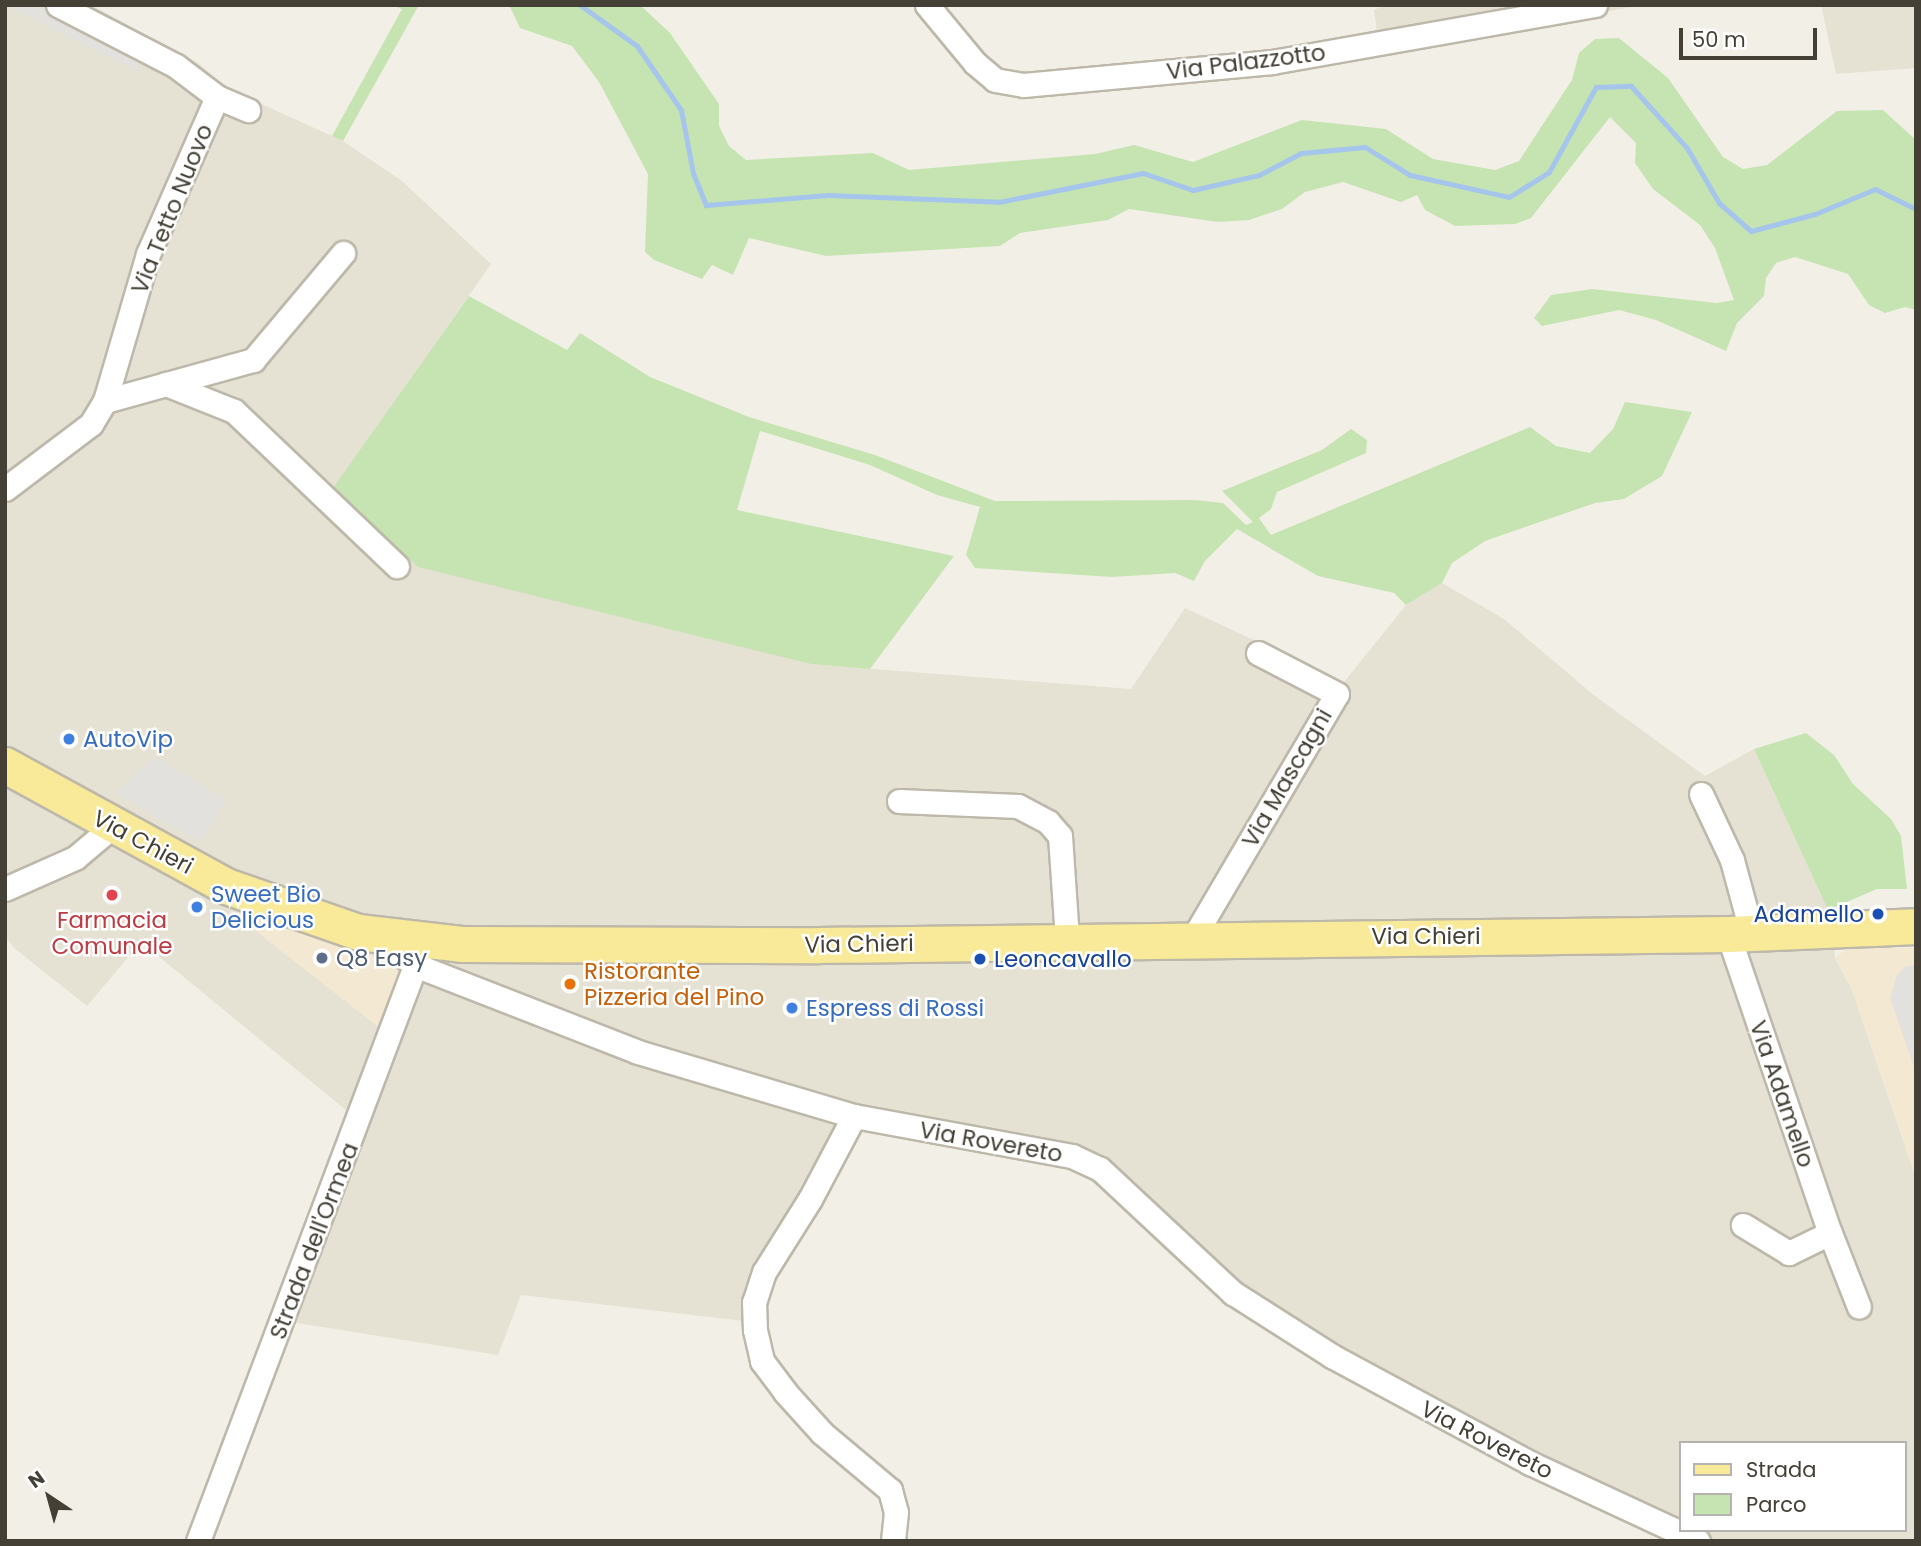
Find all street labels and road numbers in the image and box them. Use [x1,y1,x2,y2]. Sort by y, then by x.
street label: Via Palazzotto [1165,39,1327,85]
street label: Via Tetto Nuovo [125,120,219,298]
street label: Via Mascagni [1236,704,1338,852]
street label: Via Chieri [88,804,198,880]
street label: Via Chieri [1371,922,1481,950]
street label: Via Chieri [804,929,914,959]
street label: Via Adamello [1744,1017,1820,1171]
street label: Via Rovereto [917,1116,1065,1168]
street label: Strada dell'Ormea [264,1139,364,1343]
street label: Via Rovereto [1416,1395,1558,1485]

